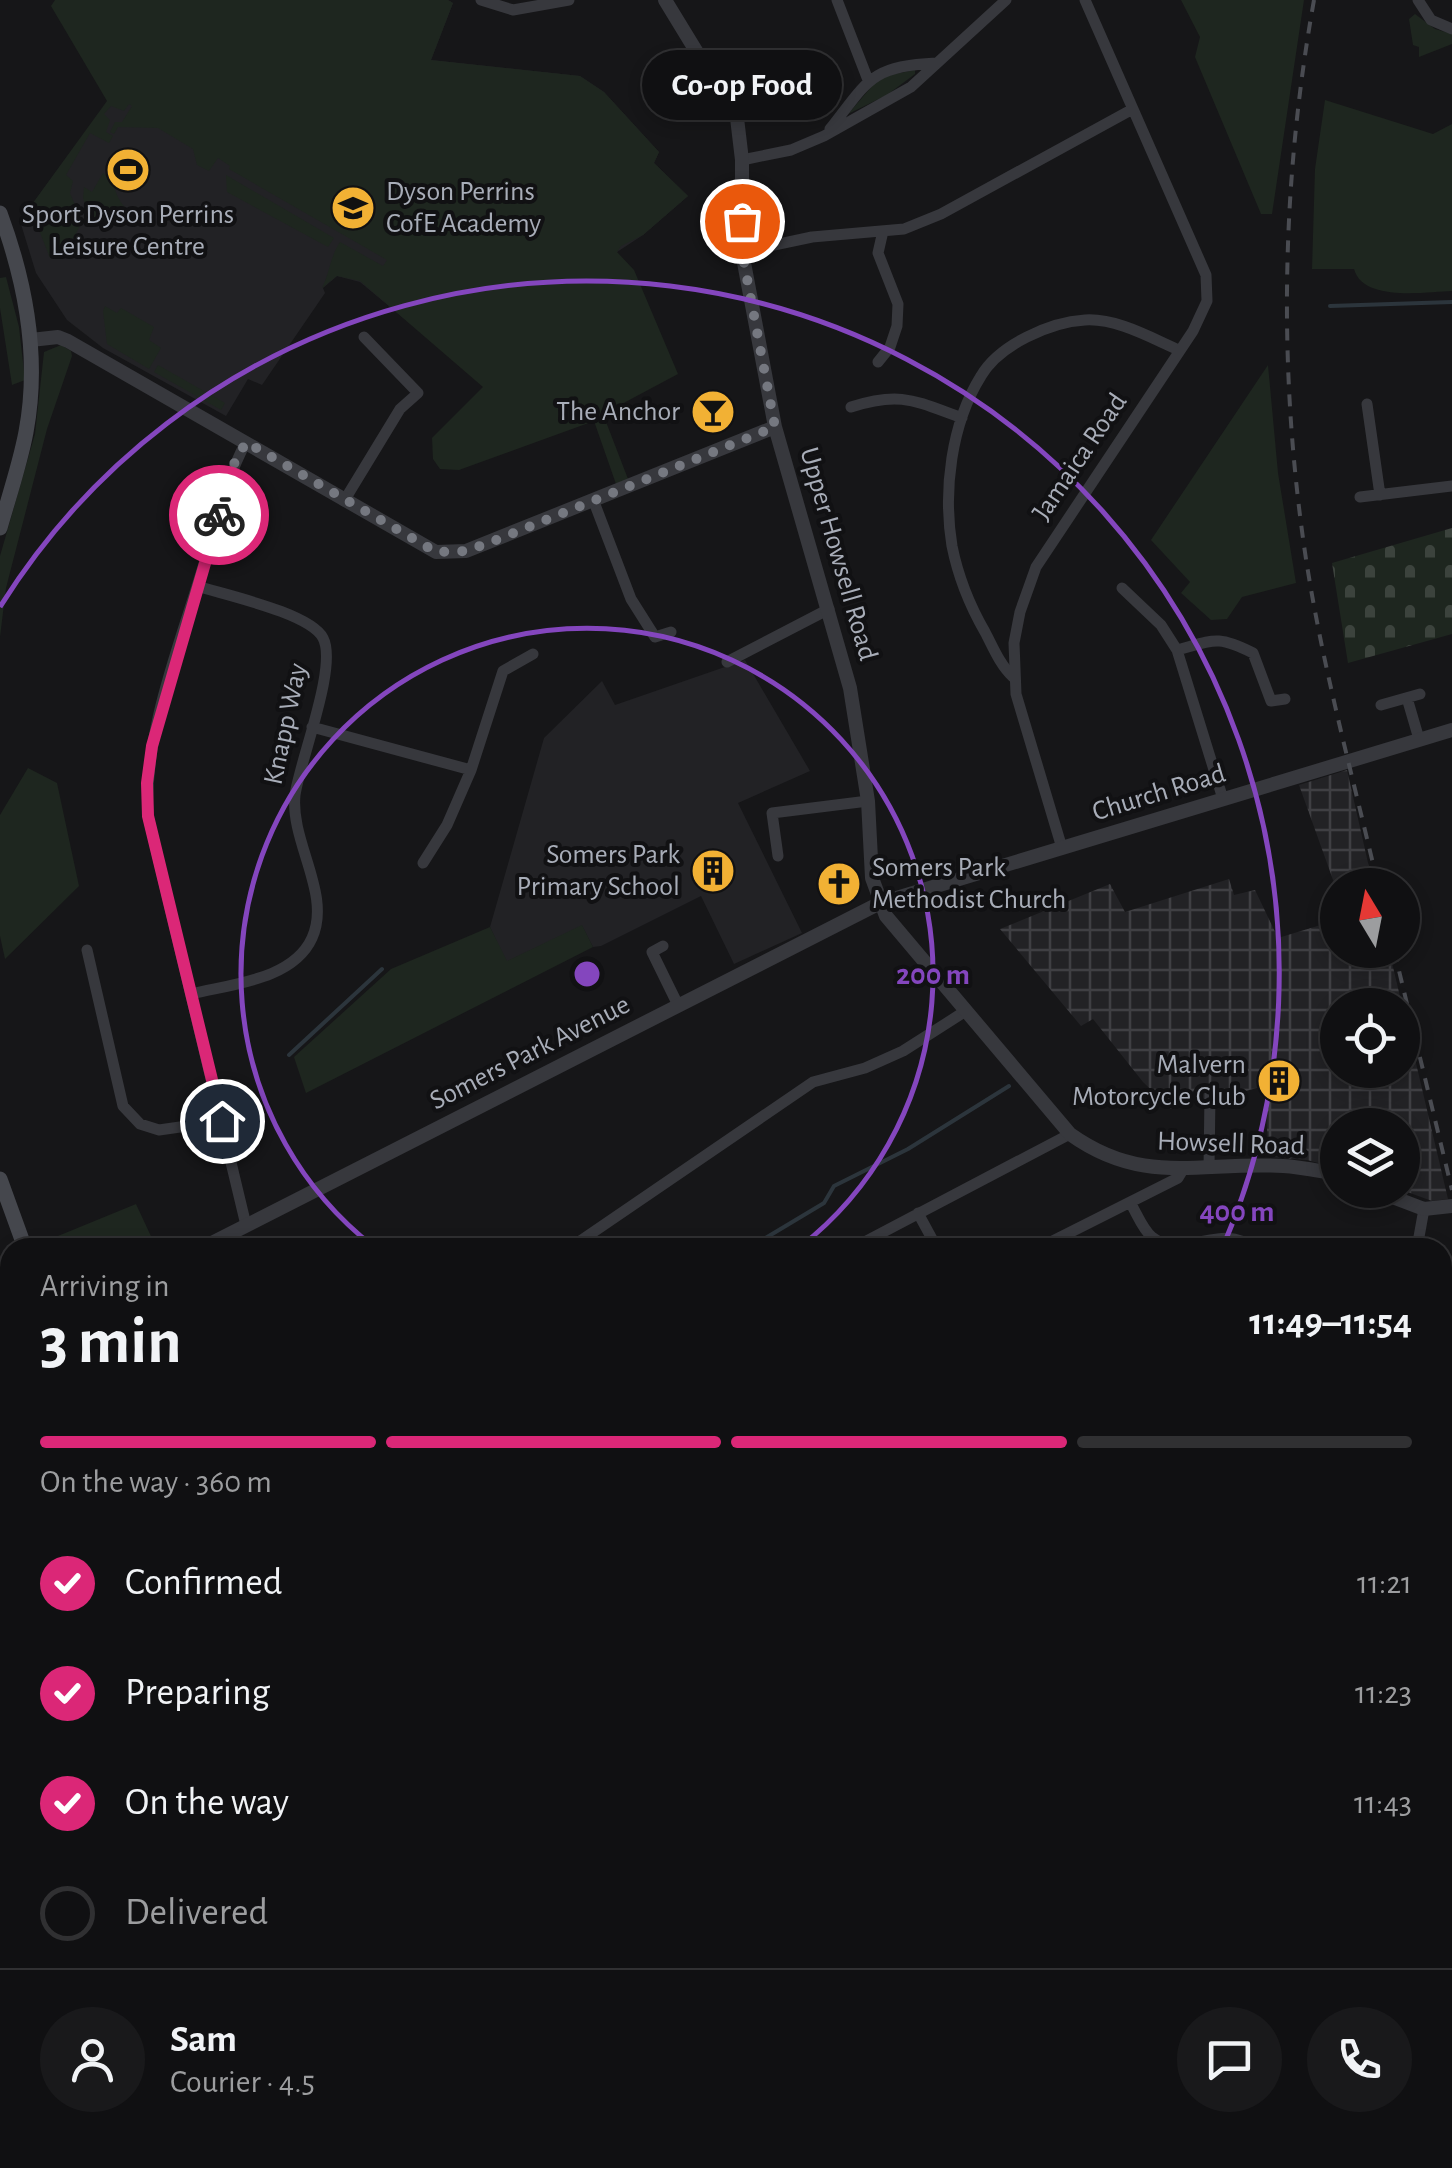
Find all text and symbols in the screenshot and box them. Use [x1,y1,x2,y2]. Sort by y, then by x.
callout: Co-op Food [642,51,842,121]
text: Co-op Food [672,69,813,101]
sports icon: Sport Dyson Perrins Leisure Centre [105,147,151,193]
place label: Dyson Perrins CofE Academy [386,178,541,238]
pin [700,179,785,264]
school or university icon: Dyson Perrins CofE Academy [330,185,376,231]
icon: bag [715,194,770,249]
place label: Sport Dyson Perrins Leisure Centre [22,201,234,261]
street label: Jamaica Road [1027,388,1133,526]
bar icon: The Anchor [690,389,736,435]
place label: The Anchor [556,398,680,426]
street label: Upper Howsell Road [794,444,882,664]
courier [169,465,269,565]
icon: bike [192,488,247,543]
street label: Knapp Way [259,661,313,787]
street label: Church Road [1089,759,1229,827]
place label: Somers Park Primary School [517,841,680,901]
building icon: Somers Park Primary School [690,848,736,894]
place label: Somers Park Methodist Church [872,854,1066,914]
church icon: Somers Park Methodist Church [816,861,862,907]
north arrow [1320,868,1420,968]
map controls [1320,868,1420,1208]
centre of rings [569,956,605,992]
text: 200 m [896,960,970,990]
button: locate [1320,988,1420,1088]
street label: Somers Park Avenue [426,991,634,1115]
place label: Malvern Motorcycle Club [1072,1051,1246,1111]
building icon: Malvern Motorcycle Club [1256,1058,1302,1104]
pin [180,1079,265,1164]
icon: home [195,1094,250,1149]
button: layers [1320,1108,1420,1208]
street label: Howsell Road [1156,1127,1306,1161]
text: 400 m [1199,1197,1275,1227]
text: Arriving in [40,1270,169,1302]
text: 11:49–11:54 [1249,1304,1412,1342]
text: 3 min [40,1310,182,1375]
text: On the way · 360 m [40,1466,272,1498]
icon: check [40,1556,95,1611]
text: Confirmed [125,1564,282,1602]
text: 11:21 [1357,1567,1412,1599]
icon: check [40,1666,95,1721]
text: Preparing [125,1674,270,1712]
text: 11:23 [1355,1677,1412,1709]
icon: check [40,1776,95,1831]
text: On the way [125,1784,289,1822]
text: 11:43 [1354,1787,1412,1819]
text: Delivered [125,1894,268,1932]
button: person [40,2007,145,2112]
button: chat [1177,2007,1282,2112]
button: phone [1307,2007,1412,2112]
text: Sam [170,2021,237,2059]
text: Courier · 4.5 [170,2066,315,2098]

